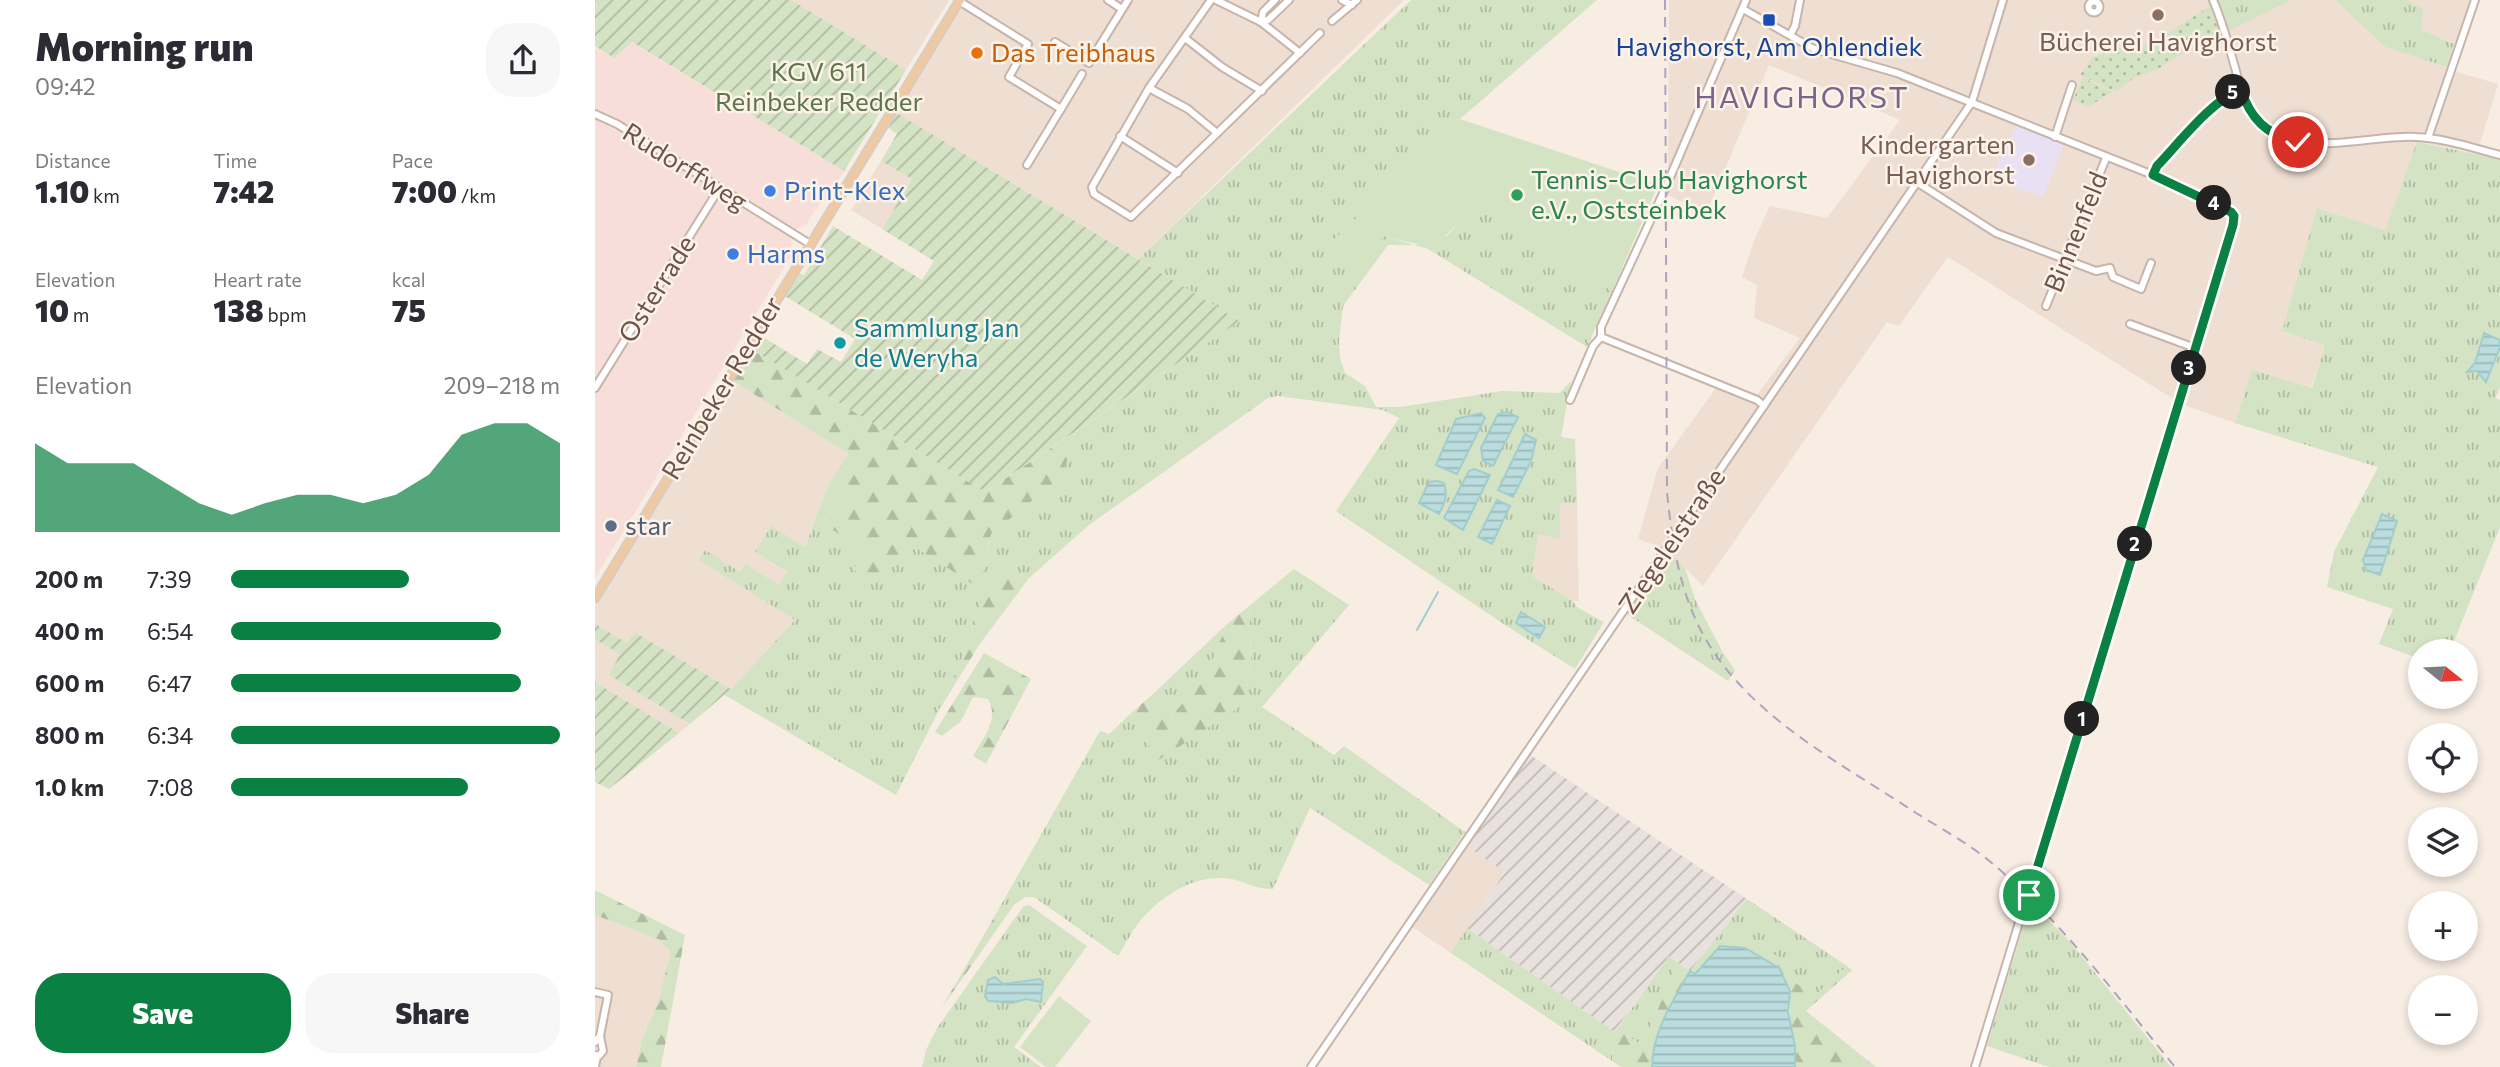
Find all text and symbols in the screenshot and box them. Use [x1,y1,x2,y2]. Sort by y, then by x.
marker: Bücherei Havighorst [2150,7,2166,23]
marker: Havighorst, Am Ohlendiek [1761,12,1777,28]
text: Morning run [35,22,254,69]
button: share [486,23,560,97]
place label: Bücherei Havighorst [2039,25,2277,56]
place label: Havighorst, Am Ohlendiek [1615,30,1923,61]
place label: Das Treibhaus [991,36,1156,67]
marker: Das Treibhaus [969,45,985,61]
park label: KGV 611 Reinbeker Redder [715,55,923,116]
text: 09:42 [35,72,96,100]
pin: 5 [2215,74,2251,110]
district label: HAVIGHORST [1694,77,1910,114]
text: 5 [2227,80,2238,103]
pin [2268,112,2328,172]
street label: Rudorffweg [618,115,754,216]
icon: check [2279,123,2317,161]
place label: Kindergarten Havighorst [1860,128,2015,189]
text: Distance [35,149,111,172]
text: Time [213,149,257,172]
text: Pace [392,149,433,172]
marker: Kindergarten Havighorst [2021,152,2037,168]
place label: Tennis-Club Havighorst e.V., Oststeinbek [1531,163,1808,224]
street label: Binnenfeld [2036,167,2113,296]
text: 1.10 [35,172,89,209]
text: 7:42 [213,172,274,209]
text: 7:00 [392,172,457,209]
place label: Print-Klex [784,174,906,205]
marker: Print-Klex [762,183,778,199]
text: km [89,184,120,207]
text: /km [457,184,496,207]
pin: 4 [2197,186,2231,220]
marker: Tennis-Club Havighorst e.V., Oststeinbek [1509,187,1525,203]
text: 4 [2208,191,2219,214]
street label: Osterrade [611,229,701,347]
place label: Harms [747,237,825,268]
marker: Harms [725,246,741,262]
text: Elevation [35,268,115,291]
text: Heart rate [213,268,302,291]
text: kcal [392,268,426,291]
street label: Reinbeker Redder [654,290,788,484]
text: 10 [35,291,69,328]
text: 138 [213,291,264,328]
text: 75 [392,291,426,328]
text: m [69,303,89,326]
text: bpm [264,303,306,326]
place label: Sammlung Jan de Weryha [854,311,1019,372]
marker: Sammlung Jan de Weryha [832,335,848,351]
pin: 3 [2171,350,2207,386]
text: 3 [2183,356,2194,379]
text: Elevation [35,371,132,399]
text: 209–218 m [444,371,560,399]
street label: Ziegeleistraße [1611,462,1731,618]
place label: star [625,509,671,540]
marker: star [603,518,619,534]
pin: 2 [2117,526,2153,562]
text: 2 [2129,532,2140,555]
text: 200 m [35,565,103,593]
text: 7:39 [147,565,192,593]
text: 400 m [35,617,104,645]
text: 6:54 [147,617,193,645]
north arrow [2408,639,2478,709]
map controls [2408,639,2478,1045]
text: 600 m [35,669,104,697]
text: 6:47 [147,669,192,697]
pin: 1 [2065,702,2099,736]
text: 1 [2077,707,2086,730]
text: 800 m [35,721,104,749]
text: 6:34 [147,721,193,749]
button: locate [2408,723,2478,793]
text: 1.0 km [35,773,104,801]
text: 7:08 [147,773,194,801]
button: layers [2408,807,2478,877]
pin [1999,865,2059,925]
icon: arrive [2010,876,2048,914]
button: + [2408,891,2478,961]
button: Save [35,973,291,1053]
button: Share [305,973,560,1053]
button: − [2408,975,2478,1045]

